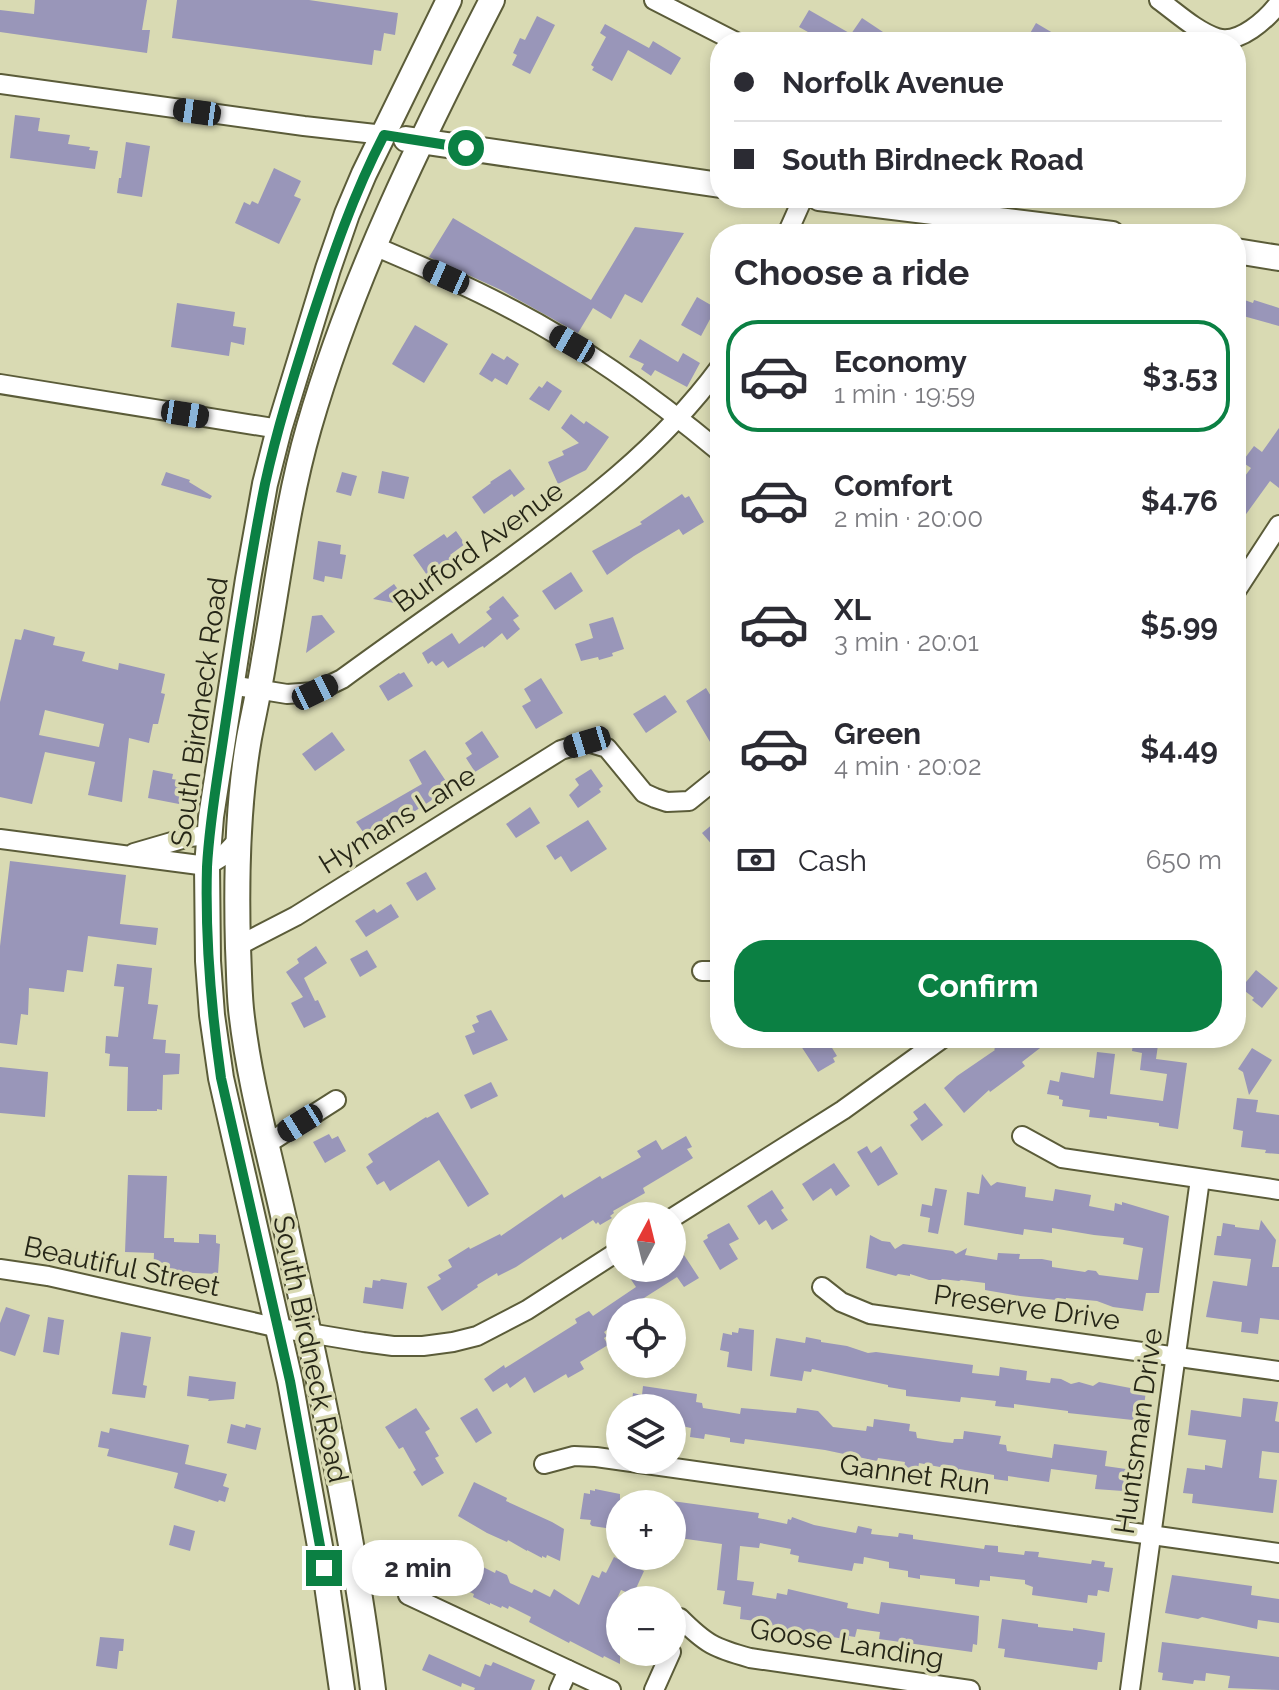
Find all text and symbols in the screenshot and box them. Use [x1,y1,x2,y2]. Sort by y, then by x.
text: Norfolk Avenue [782,65,1004,100]
car [172,97,222,127]
route start [448,130,484,166]
text: South Birdneck Road [782,142,1084,177]
text: Choose a ride [734,251,969,293]
car [419,256,473,298]
car [545,322,599,366]
icon: car [738,340,810,412]
text: Economy [834,344,967,379]
text: $3.53 [1142,359,1218,394]
text: 1 min · 19:59 [834,379,975,409]
car [159,398,211,430]
icon: car [738,464,810,536]
text: Comfort [834,468,953,503]
street label: Burford Avenue [387,474,570,619]
text: $4.76 [1141,483,1218,518]
text: 2 min · 20:00 [834,503,983,533]
street label: South Birdneck Road [164,575,235,849]
icon: car [738,588,810,660]
text: XL [834,592,871,627]
text: $5.99 [1140,607,1218,642]
text: 3 min · 20:01 [834,627,979,657]
car [288,671,342,713]
icon: car [738,712,810,784]
text: Green [834,716,921,751]
car [561,724,613,760]
text: $4.49 [1140,731,1218,766]
text: 4 min · 20:02 [834,751,982,781]
street label: Hymans Lane [313,758,482,881]
icon: cash [734,838,778,882]
text: Cash [798,843,867,878]
text: 650 m [1146,845,1222,875]
button: Confirm [734,940,1222,1032]
car [273,1100,327,1146]
north arrow [606,1202,686,1282]
map controls [606,1202,686,1666]
street label: South Birdneck Road [266,1213,355,1486]
street label: Beautiful Street [21,1230,224,1304]
street label: Preserve Drive [932,1278,1122,1337]
button: locate [606,1298,686,1378]
street label: Huntsman Drive [1108,1326,1169,1536]
button: layers [606,1394,686,1474]
street label: Gannet Run [837,1448,992,1501]
button: + [606,1490,686,1570]
callout: 2 min [352,1540,484,1596]
route end [306,1550,342,1586]
text: 2 min [384,1553,452,1583]
button: − [606,1586,686,1666]
street label: Goose Landing [748,1612,946,1675]

